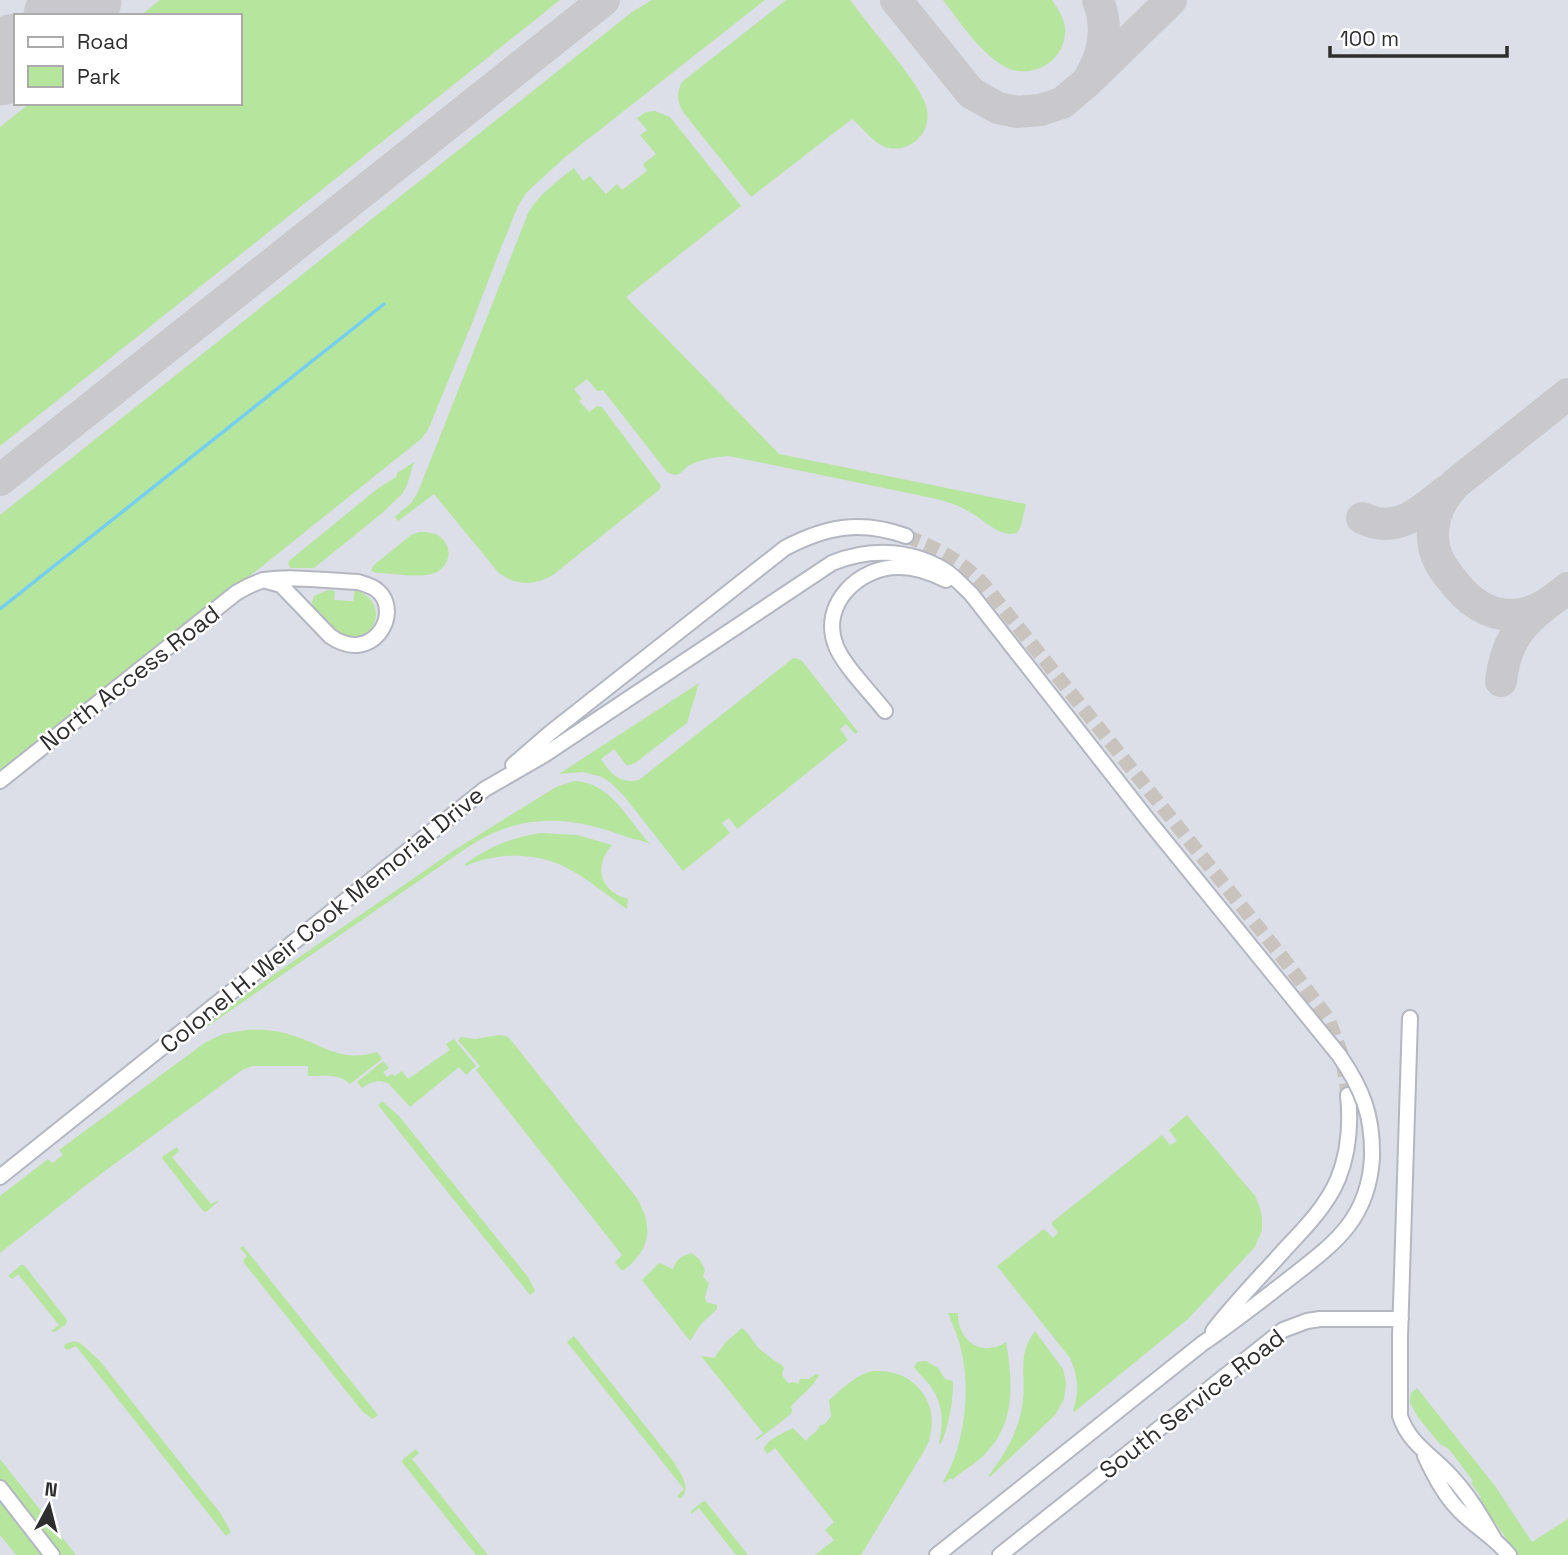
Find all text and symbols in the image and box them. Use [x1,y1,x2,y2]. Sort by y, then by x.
legend [14,14,242,105]
scale bar [1330,14,1507,58]
text: 100 m [1340,25,1399,52]
text: Road [77,28,129,55]
text: Park [77,63,121,90]
street label: North Access Road [34,598,226,757]
street label: Colonel H. Weir Cook Memorial Drive [153,779,490,1060]
street label: South Service Road [1093,1322,1291,1486]
north arrow [14,1471,84,1541]
text: N [43,1476,59,1503]

